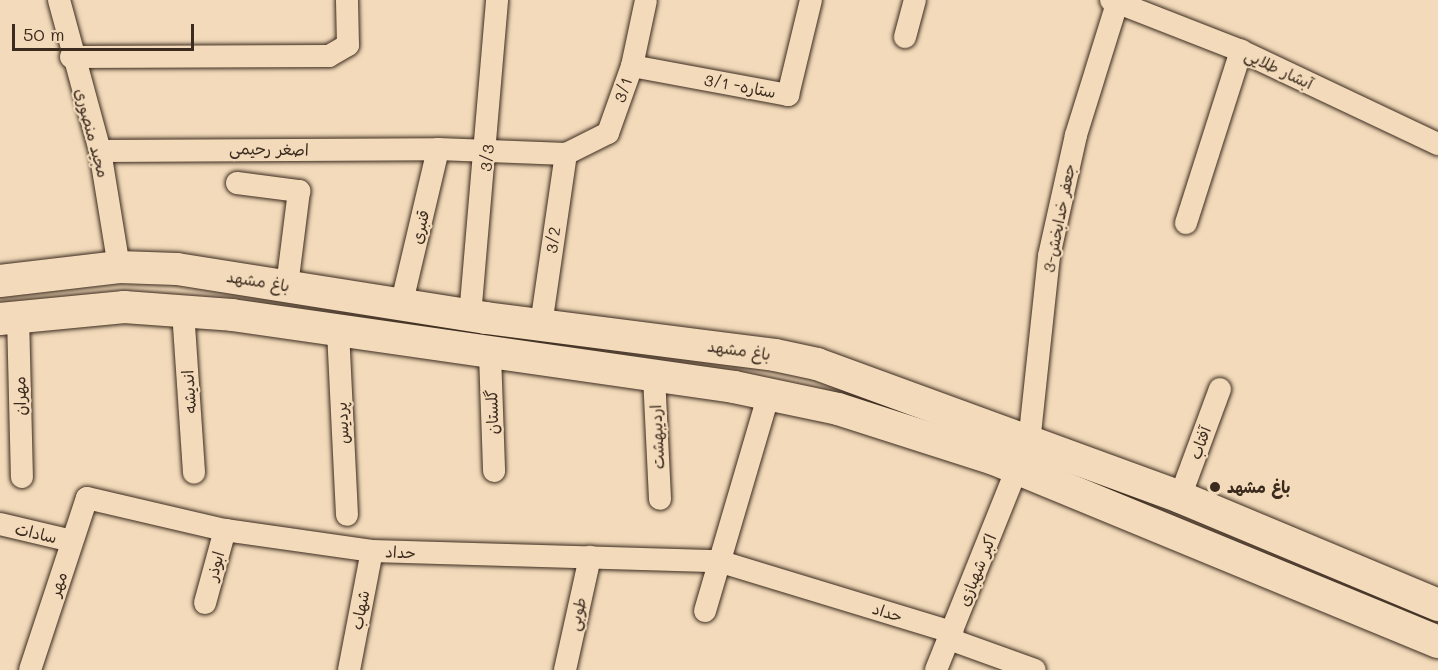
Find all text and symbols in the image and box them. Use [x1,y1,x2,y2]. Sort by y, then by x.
scale bar [15,12,196,50]
text: 50 m [23,22,65,46]
street label: آبشار طلایی [1242,45,1316,93]
street label: ستاره- 3/1 [703,70,777,102]
street label: 3/1 [610,75,636,105]
street label: مجید منصوری [71,86,113,180]
street label: اصغر رحیمی [229,139,309,159]
street label: 3/3 [476,144,498,172]
street label: جعفر خدابخش-3 [1039,162,1079,274]
street label: قنبری [407,208,433,246]
street label: 3/2 [542,225,564,255]
street label: باغ مشهد [225,267,291,295]
street label: باغ مشهد [706,336,772,364]
street label: اندیشه [178,369,200,415]
street label: مهران [10,376,30,416]
street label: گلستان [482,389,502,435]
street label: پردیس [331,401,353,445]
street label: اردیبهشت [646,404,668,470]
street label: آفتاب [1185,424,1215,462]
place label: باغ مشهد [1227,477,1290,497]
marker: باغ مشهد [1208,480,1222,494]
street label: سادات [13,519,59,547]
street label: اکبر شهبازی [954,531,1000,609]
street label: حداد [385,542,415,562]
street label: ابوذر [202,549,228,583]
street label: مهر [45,569,71,599]
street label: شهاب [347,589,373,631]
street label: طوبی [564,595,590,633]
street label: حداد [870,599,904,625]

